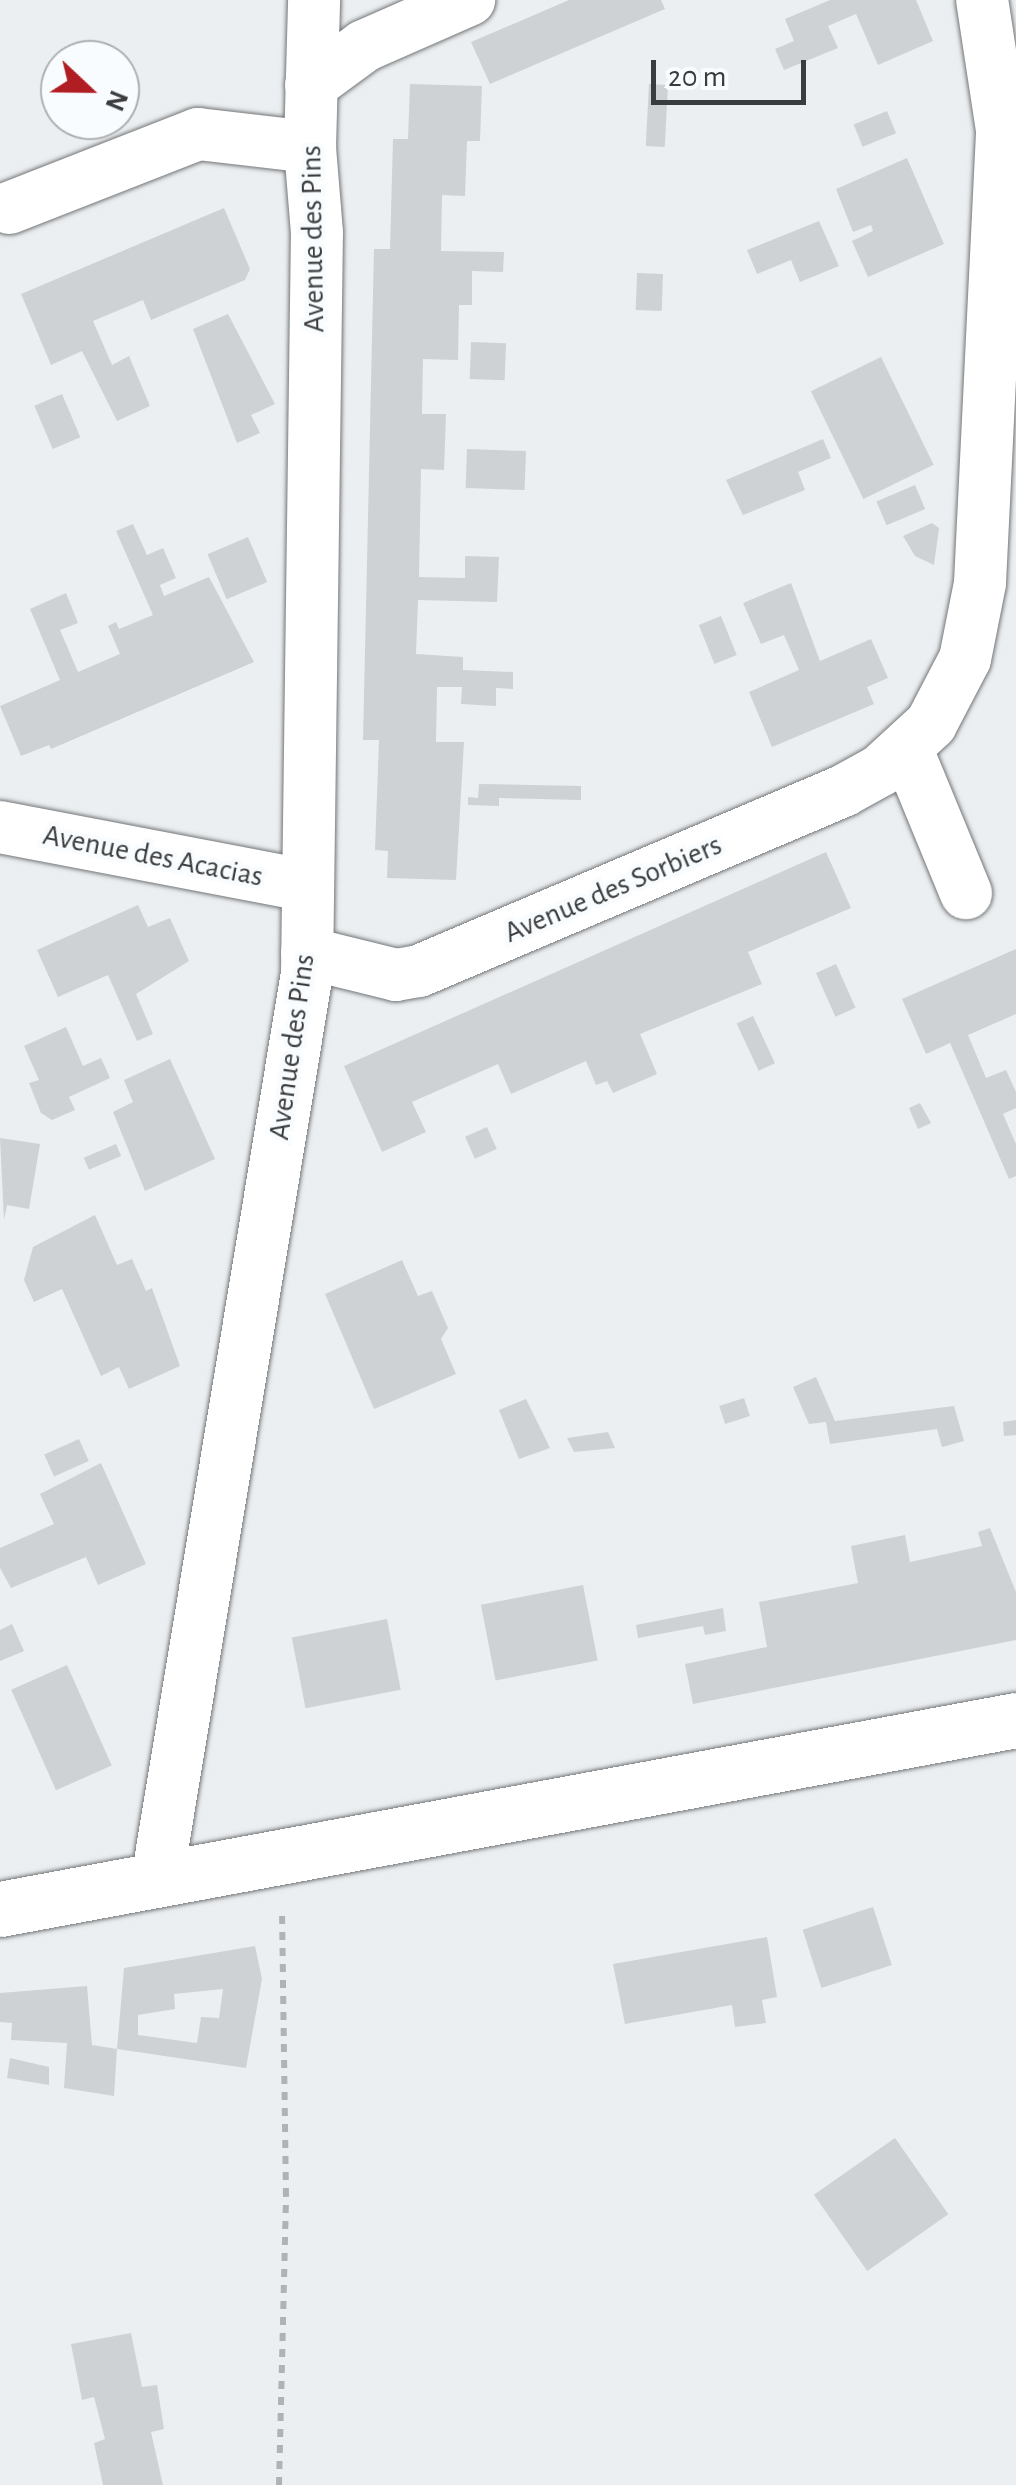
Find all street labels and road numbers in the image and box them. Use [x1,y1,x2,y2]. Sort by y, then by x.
street label: Avenue des Pins [293,145,333,333]
street label: Avenue des Acacias [40,817,266,895]
street label: Avenue des Sorbiers [499,827,727,951]
street label: Avenue des Pins [261,952,323,1142]

